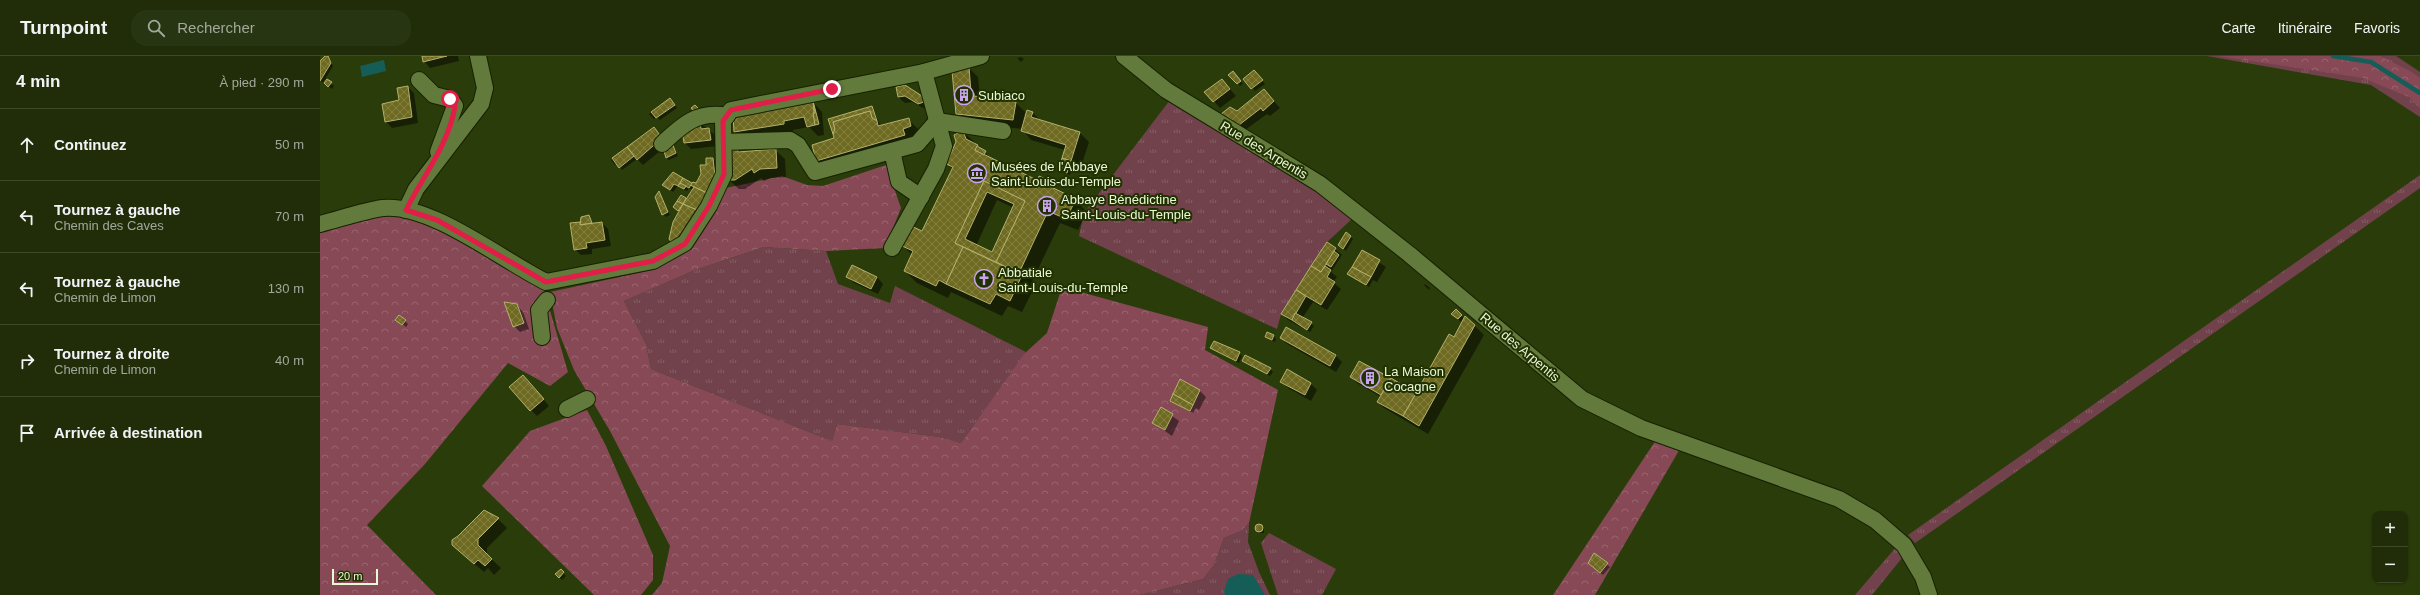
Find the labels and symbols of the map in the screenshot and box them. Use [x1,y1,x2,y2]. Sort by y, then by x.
route end [823,80,841,98]
building icon: Subiaco [953,84,975,106]
place label: Subiaco [978,88,1025,103]
route start [441,90,459,108]
street label: Rue des Arpentis [1218,118,1311,182]
place label: Musées de l'Abbaye Saint-Louis-du-Temple [991,159,1121,189]
museum icon: Musées de l'Abbaye Saint-Louis-du-Temple [966,162,988,184]
place label: Abbaye Bénédictine Saint-Louis-du-Temple [1061,192,1191,222]
building icon: Abbaye Bénédictine Saint-Louis-du-Temple [1036,195,1058,217]
place label: Abbatiale Saint-Louis-du-Temple [998,265,1128,295]
church icon: Abbatiale Saint-Louis-du-Temple [973,268,995,290]
street label: Rue des Arpentis [1477,309,1563,385]
place label: La Maison Cocagne [1384,364,1444,394]
building icon: La Maison Cocagne [1359,367,1381,389]
scale bar [332,567,378,586]

